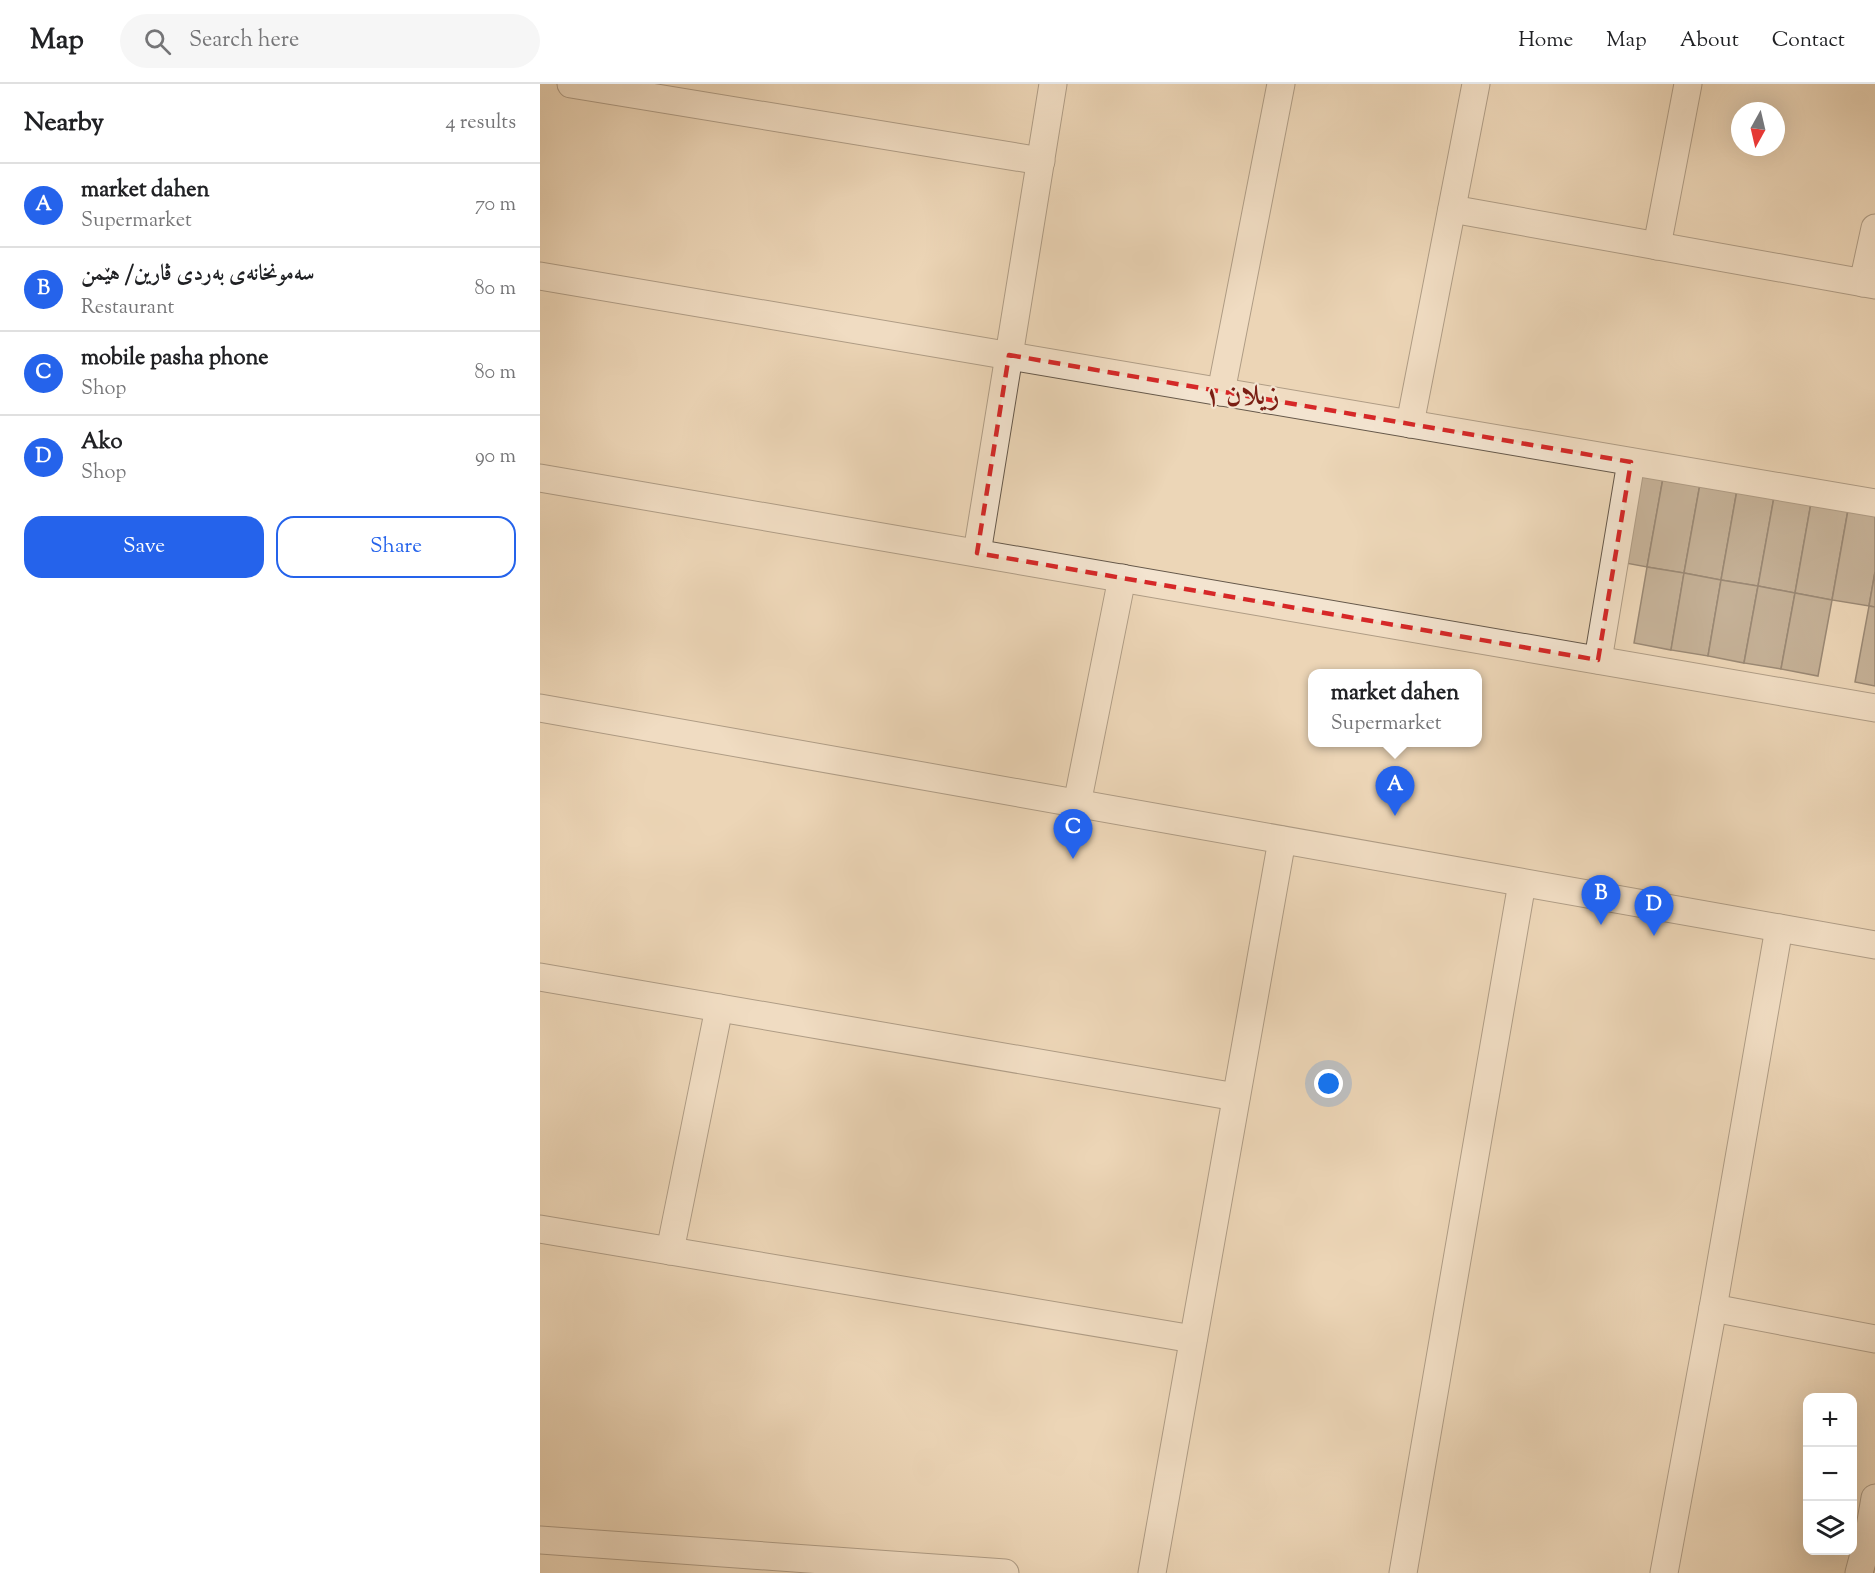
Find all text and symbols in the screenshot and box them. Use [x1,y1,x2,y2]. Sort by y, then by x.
search box [120,14,540,68]
text: Map [30,21,84,61]
icon: search [141,25,174,58]
text: Search here [189,25,299,57]
text: Home [1518,26,1573,56]
text: Map [1606,26,1647,56]
text: About [1680,26,1739,56]
text: Contact [1772,26,1845,56]
north arrow [1731,102,1785,156]
text: Nearby [24,105,104,142]
text: 4 results [445,109,516,138]
text: market dahen [81,175,210,207]
text: A [35,191,52,220]
text: 70 m [475,191,516,220]
text: Supermarket [81,207,192,236]
text: سەمونخانەی بەردی ڤارین/ هێمن [81,259,315,291]
text: B [37,275,50,304]
text: 80 m [475,275,516,304]
text: Restaurant [81,294,174,323]
text: mobile pasha phone [81,343,269,375]
text: C [35,359,52,388]
text: 80 m [475,359,516,388]
text: Shop [81,375,126,404]
district label: زیلان ١ [1205,378,1280,417]
text: Ako [81,427,122,459]
text: D [36,443,51,472]
text: 90 m [475,443,516,472]
text: Shop [81,459,126,488]
button: Save [24,516,264,578]
button: Share [276,516,516,578]
popup [1308,669,1482,747]
text: market dahen [1331,678,1459,710]
text: Supermarket [1331,710,1442,739]
pin: A [1376,766,1414,816]
pin: C [1054,810,1092,859]
pin: B [1582,876,1620,925]
pin: D [1634,886,1674,936]
your location [1314,1069,1343,1098]
map controls [1803,1393,1857,1555]
button: + [1803,1393,1857,1447]
button: − [1803,1447,1857,1501]
button: layers [1803,1501,1857,1555]

